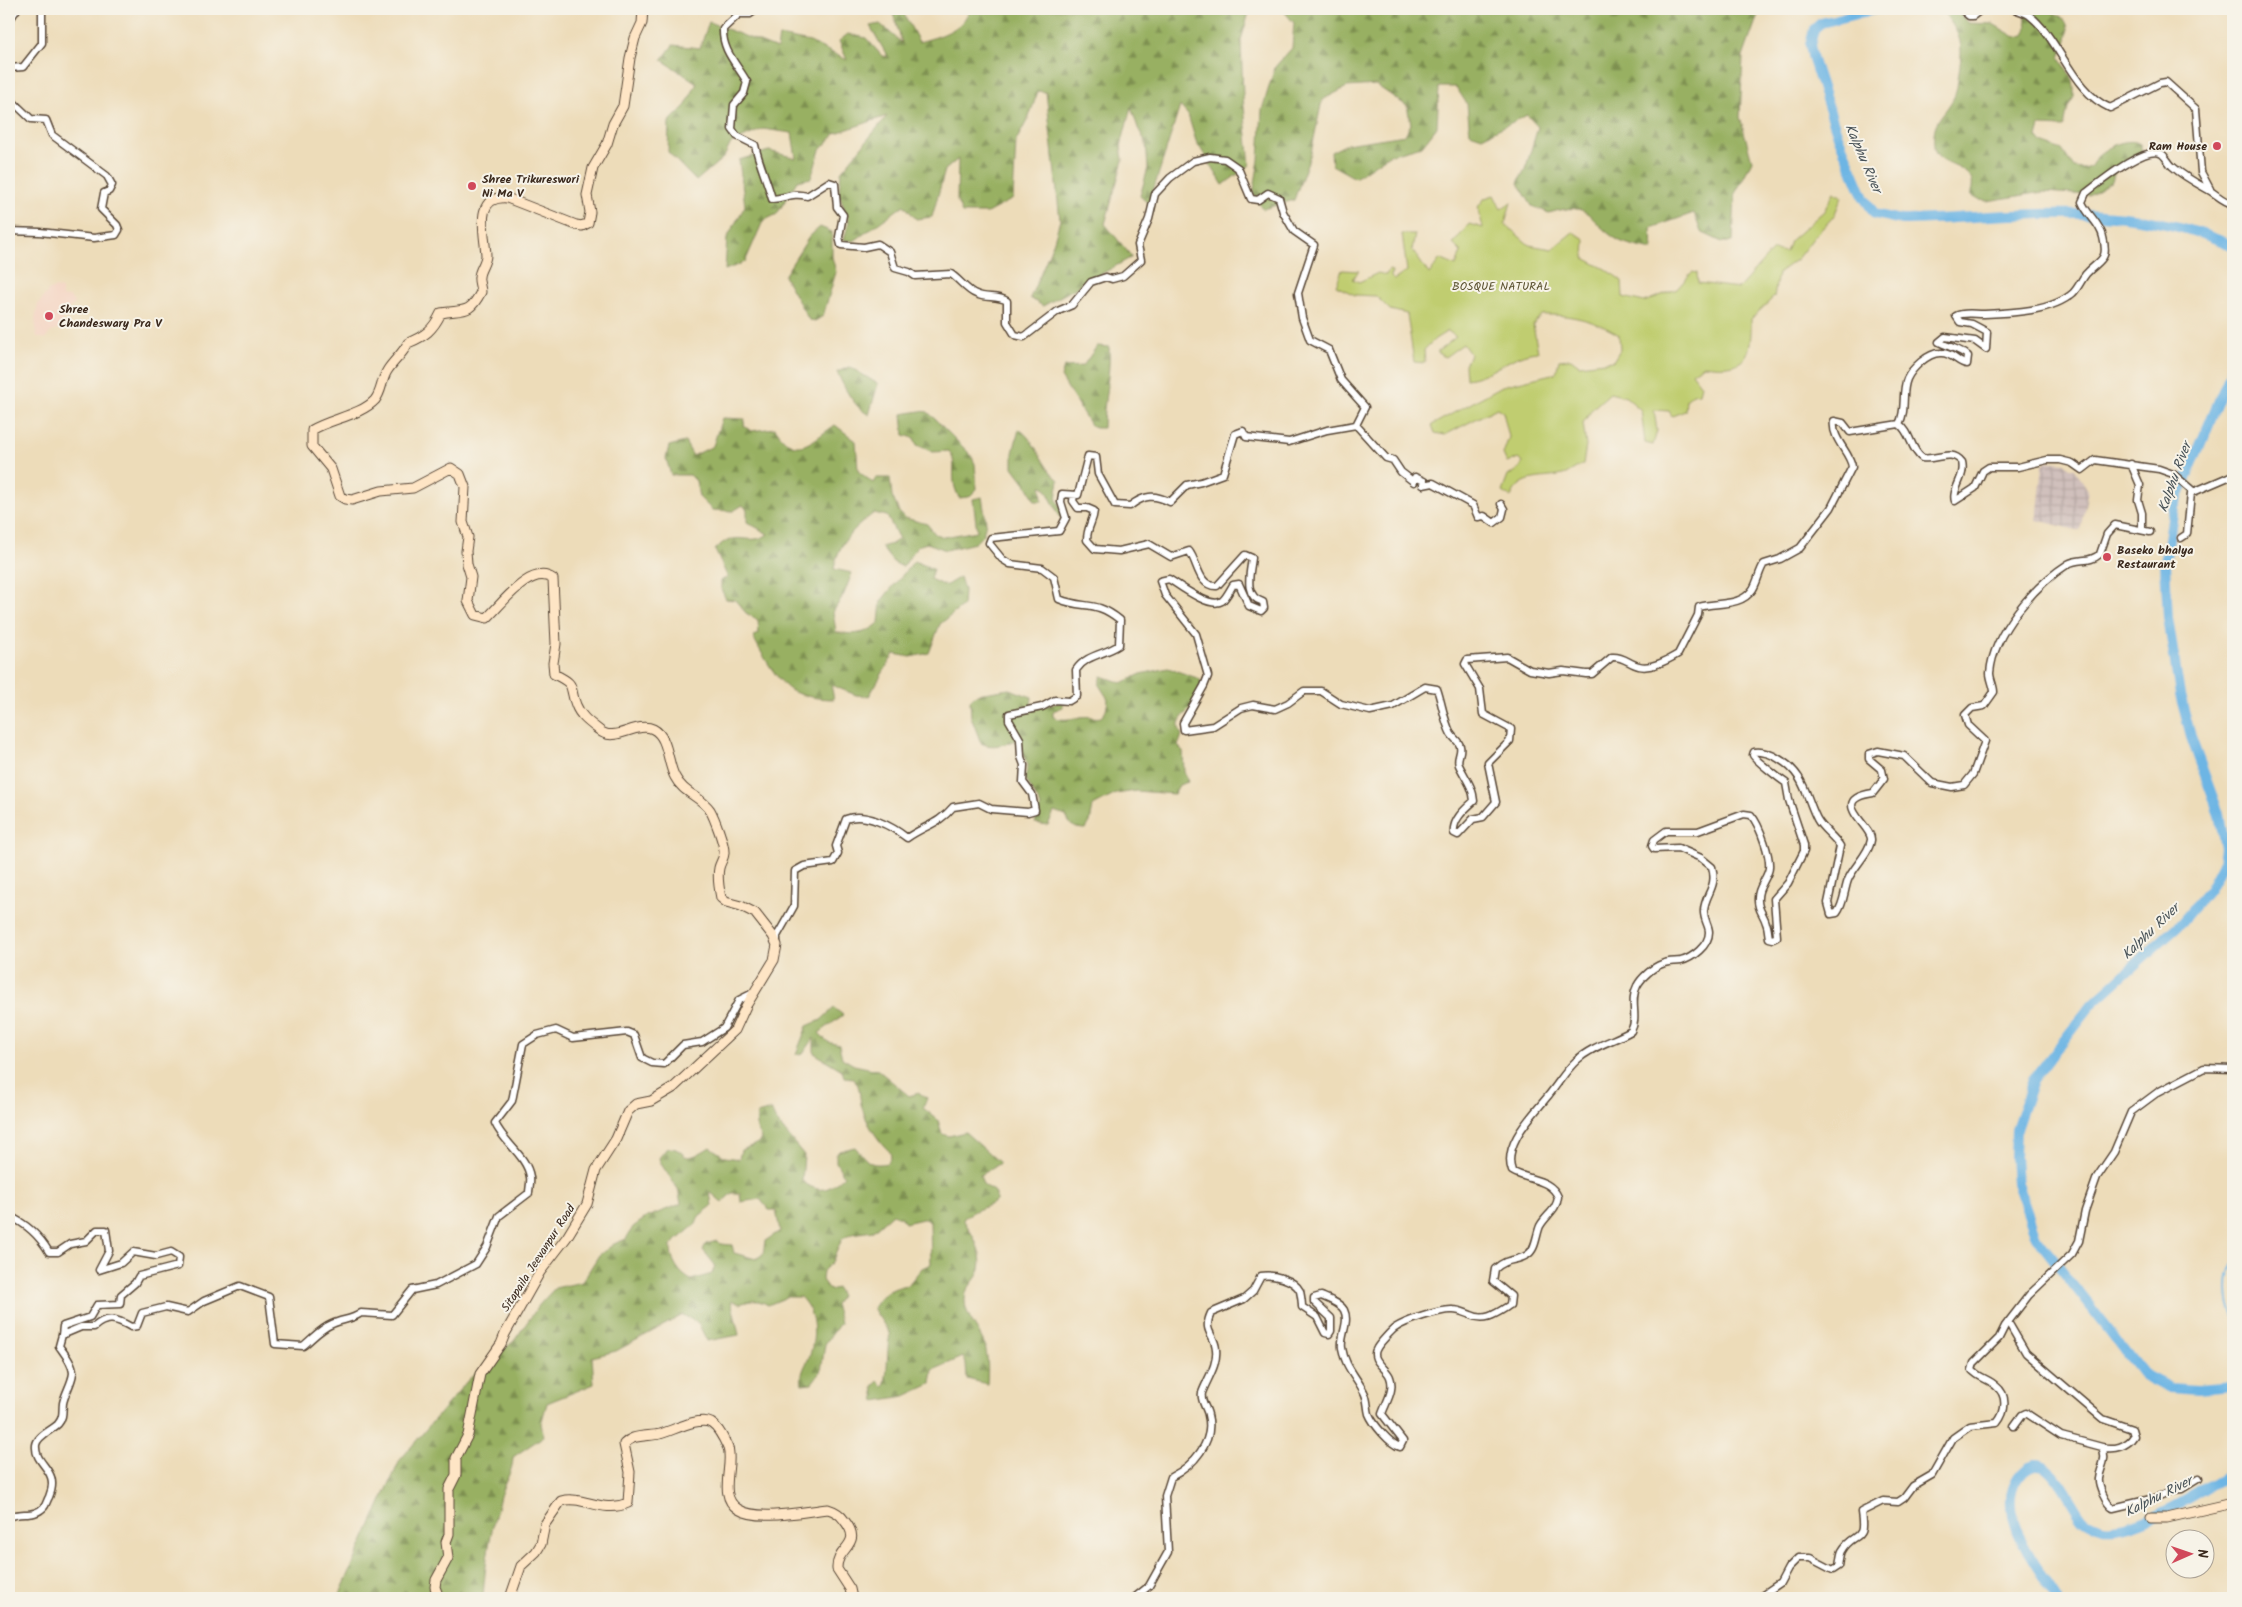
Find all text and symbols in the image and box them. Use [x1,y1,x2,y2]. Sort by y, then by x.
water label: Kalphu River [1839,120,1889,199]
place label: Ram House [2149,137,2207,156]
marker: Ram House [2211,140,2223,152]
place label: Shree Trikureswori Ni Ma V [482,170,580,203]
marker: Shree Trikureswori Ni Ma V [466,180,478,192]
park label: BOSQUE NATURAL [1452,277,1550,296]
place label: Shree Chandeswary Pra V [59,300,163,333]
marker: Shree Chandeswary Pra V [43,310,55,322]
water label: Kalphu River [2152,436,2199,515]
place label: Baseko bhalya Restaurant [2117,541,2193,574]
marker: Baseko bhalya Restaurant [2101,551,2113,563]
water label: Kalphu River [2117,896,2187,965]
street label: Sitapaila Jeevanpur Road [496,1200,581,1316]
water label: Kalphu River [2121,1469,2199,1523]
north arrow [2164,1530,2214,1580]
text: N [2191,1549,2213,1559]

